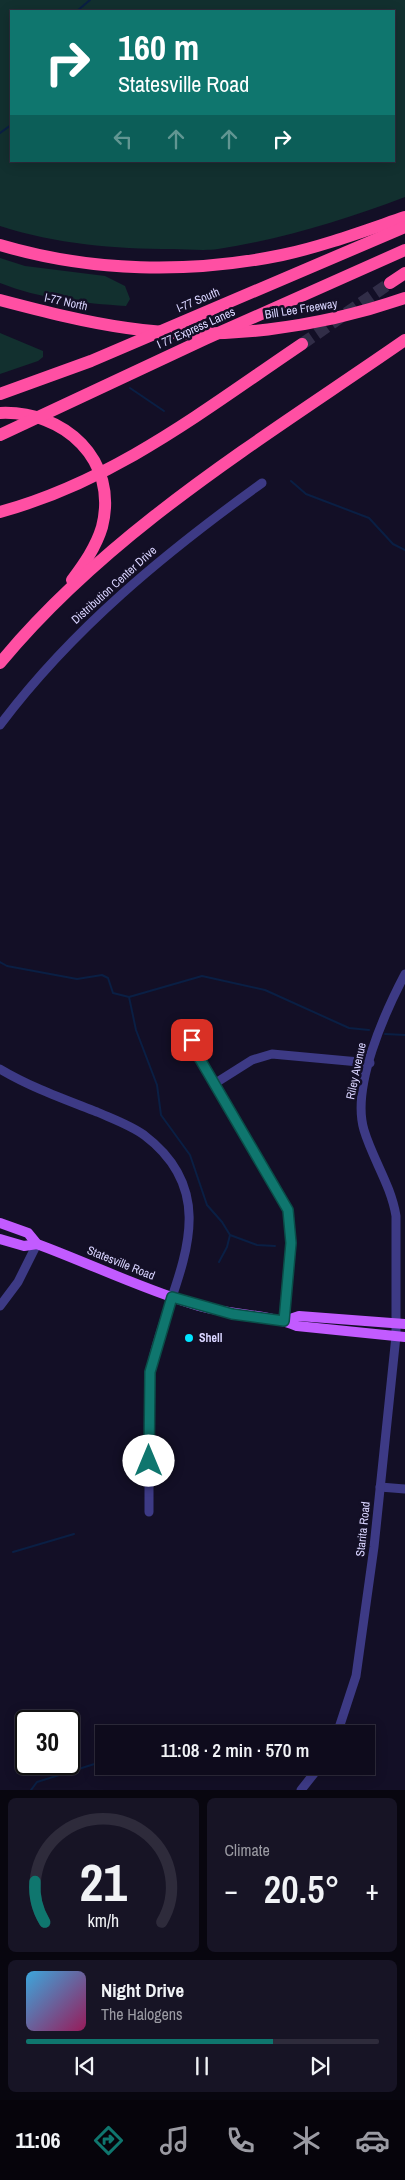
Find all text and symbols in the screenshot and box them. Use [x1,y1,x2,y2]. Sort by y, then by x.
text: 160 m [118,24,199,71]
icon: right [35,30,100,95]
text: Statesville Road [118,69,249,99]
icon: left [109,125,137,153]
icon: ahead [162,125,190,153]
icon: ahead [215,125,243,153]
icon: right [268,125,296,153]
street label: I-77 South [174,284,222,316]
street label: I-77 North [43,290,89,314]
street label: Bill Lee Freeway [264,295,339,323]
street label: I 77 Express Lanes [154,304,238,352]
street label: Distribution Center Drive [68,542,160,628]
pin [171,1019,213,1061]
icon: arrive [178,1026,206,1054]
street label: Riley Avenue [342,1041,370,1101]
street label: Statesville Road [85,1242,157,1284]
place label: Shell [199,1330,223,1346]
marker: Shell [183,1332,195,1344]
position arrow [122,1434,174,1486]
street label: Starita Road [352,1501,374,1557]
speed limit sign: 30 [15,1710,80,1775]
text: 11:08 · 2 min · 570 m [161,1737,309,1763]
text: Climate [225,1839,270,1861]
text: 21 [80,1847,127,1917]
text: 20.5° [264,1864,340,1915]
text: − [225,1871,238,1909]
text: + [366,1871,379,1909]
text: km/h [87,1909,119,1933]
text: Night Drive [101,1977,184,2003]
text: The Halogens [101,2003,183,2025]
icon: previous [71,2052,99,2080]
icon: pause [188,2052,216,2080]
icon: next [306,2052,334,2080]
icon: directions [91,2123,126,2158]
icon: music [157,2123,192,2158]
icon: phone [223,2123,258,2158]
icon: climate [289,2123,324,2158]
icon: car [355,2123,390,2158]
text: 11:06 [15,2125,61,2155]

